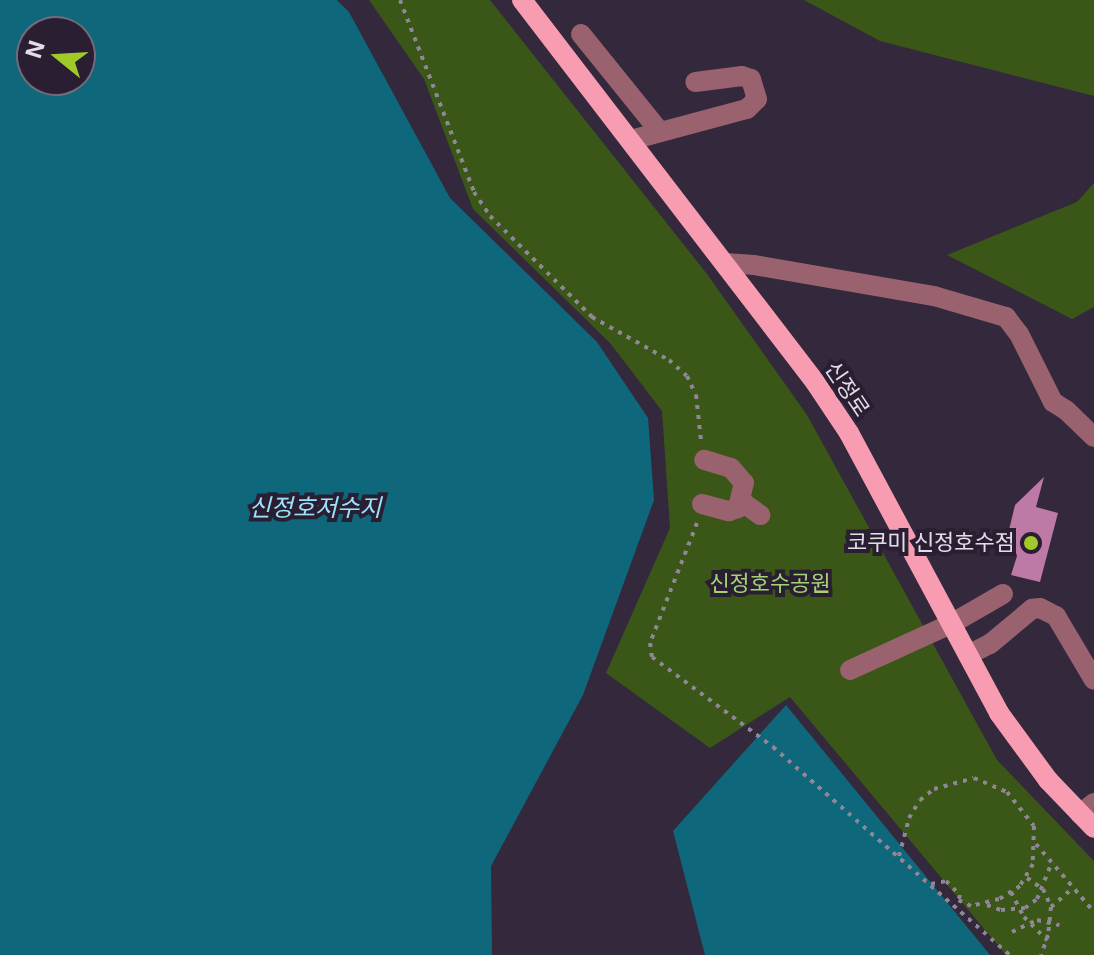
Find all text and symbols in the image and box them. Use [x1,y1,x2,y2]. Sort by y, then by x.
north arrow [16,16,96,96]
text: N [20,37,50,61]
street label: 신정로 [819,356,875,422]
water label: 신정호저수지 [249,494,381,522]
place label: 코쿠미 신정호수점 [847,530,1015,556]
marker: 코쿠미 신정호수점 [1022,534,1040,552]
park label: 신정호수공원 [709,571,831,597]

